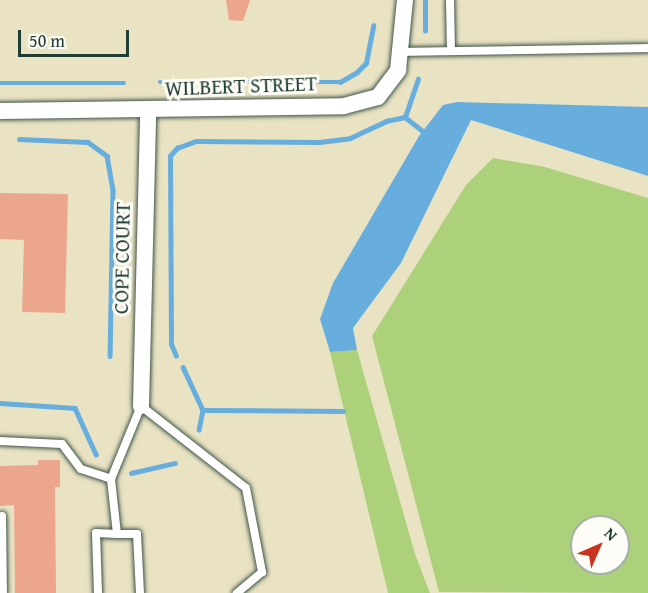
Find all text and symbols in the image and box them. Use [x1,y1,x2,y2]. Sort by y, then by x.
scale bar [21,18,132,56]
text: 50 m [29,27,65,54]
street label: WILBERT STREET [164,71,318,101]
street label: COPE COURT [108,202,136,314]
north arrow [570,515,630,575]
text: N [599,521,624,546]

